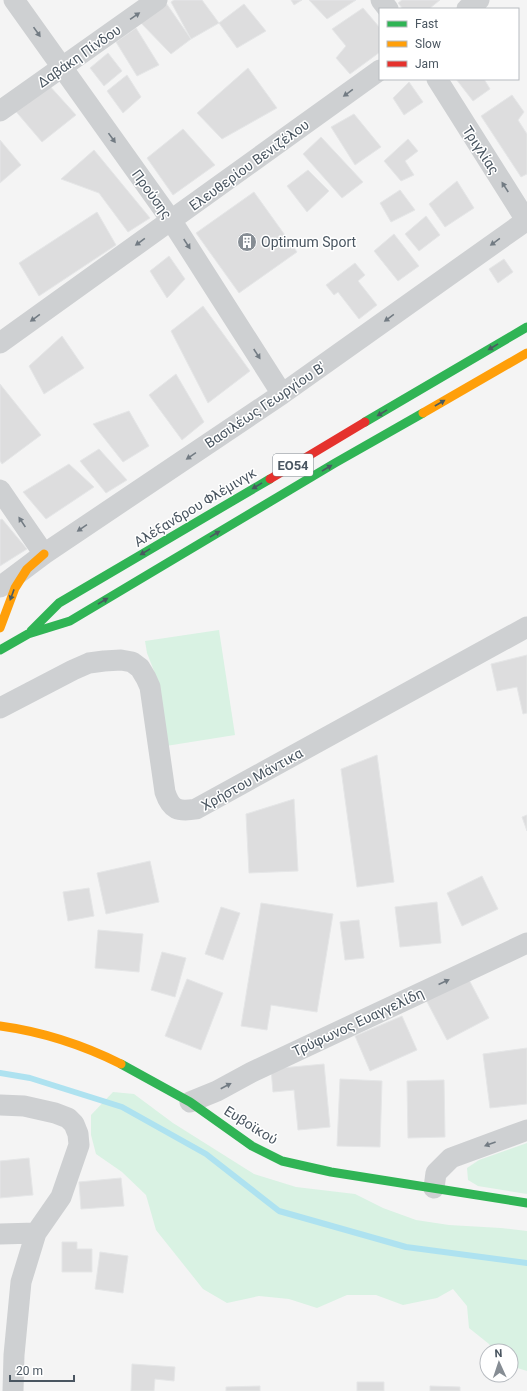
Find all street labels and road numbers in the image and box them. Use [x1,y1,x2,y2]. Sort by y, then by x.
street label: Δαβάκη Πίνδου [34,21,124,91]
street label: Ελευθερίου Βενιζέλου [186,116,312,214]
street label: Τριγλίας [460,123,502,177]
street label: Προύσης [129,166,175,222]
street label: Βασιλέως Γεωργίου Β' [202,359,328,451]
road number: ΕΟ54 [273,454,313,476]
street label: Αλέξανδρου Φλέμινγκ [131,464,259,550]
street label: Χρήστου Μάντικα [199,744,306,814]
street label: Τρύφωνος Ευαγγελίδη [290,985,427,1060]
street label: Ευβοϊκού [221,1102,281,1148]

